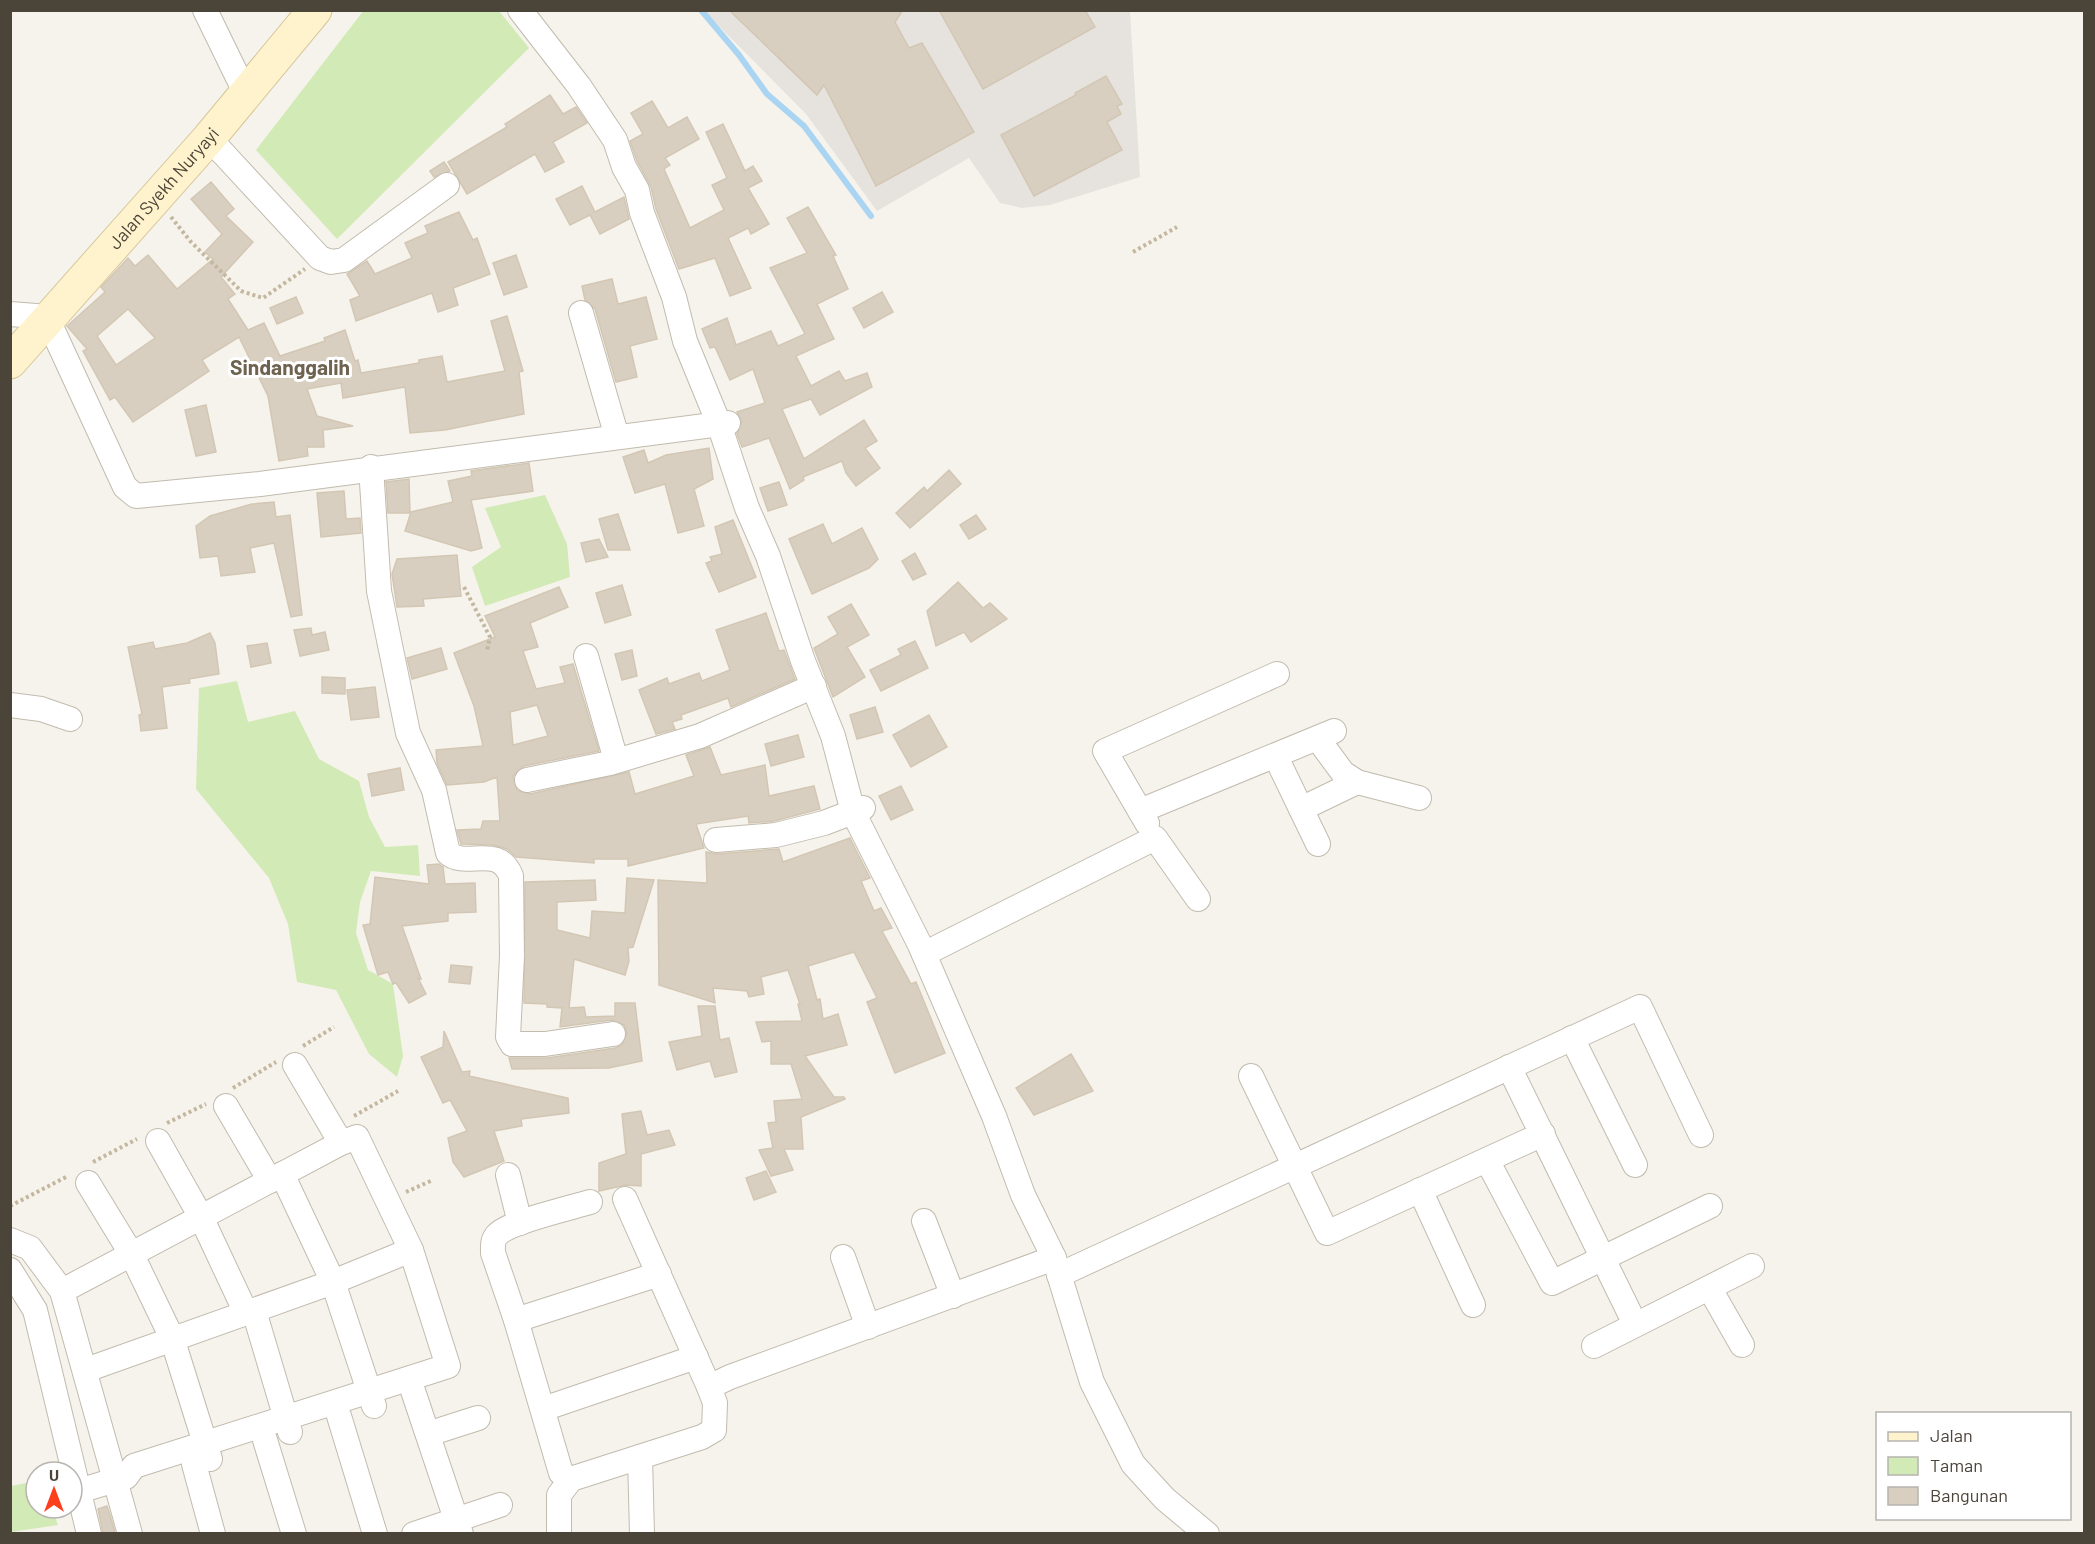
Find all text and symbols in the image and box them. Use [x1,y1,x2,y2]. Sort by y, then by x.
street label: Jalan Syekh Nuryayi [103,122,223,253]
district label: Sindanggalih [230,354,350,379]
legend [1876,1412,2071,1520]
text: Jalan [1930,1424,1973,1446]
text: Taman [1930,1454,1983,1476]
north arrow [24,1460,84,1520]
text: U [49,1465,59,1484]
text: Bangunan [1930,1484,2008,1506]

